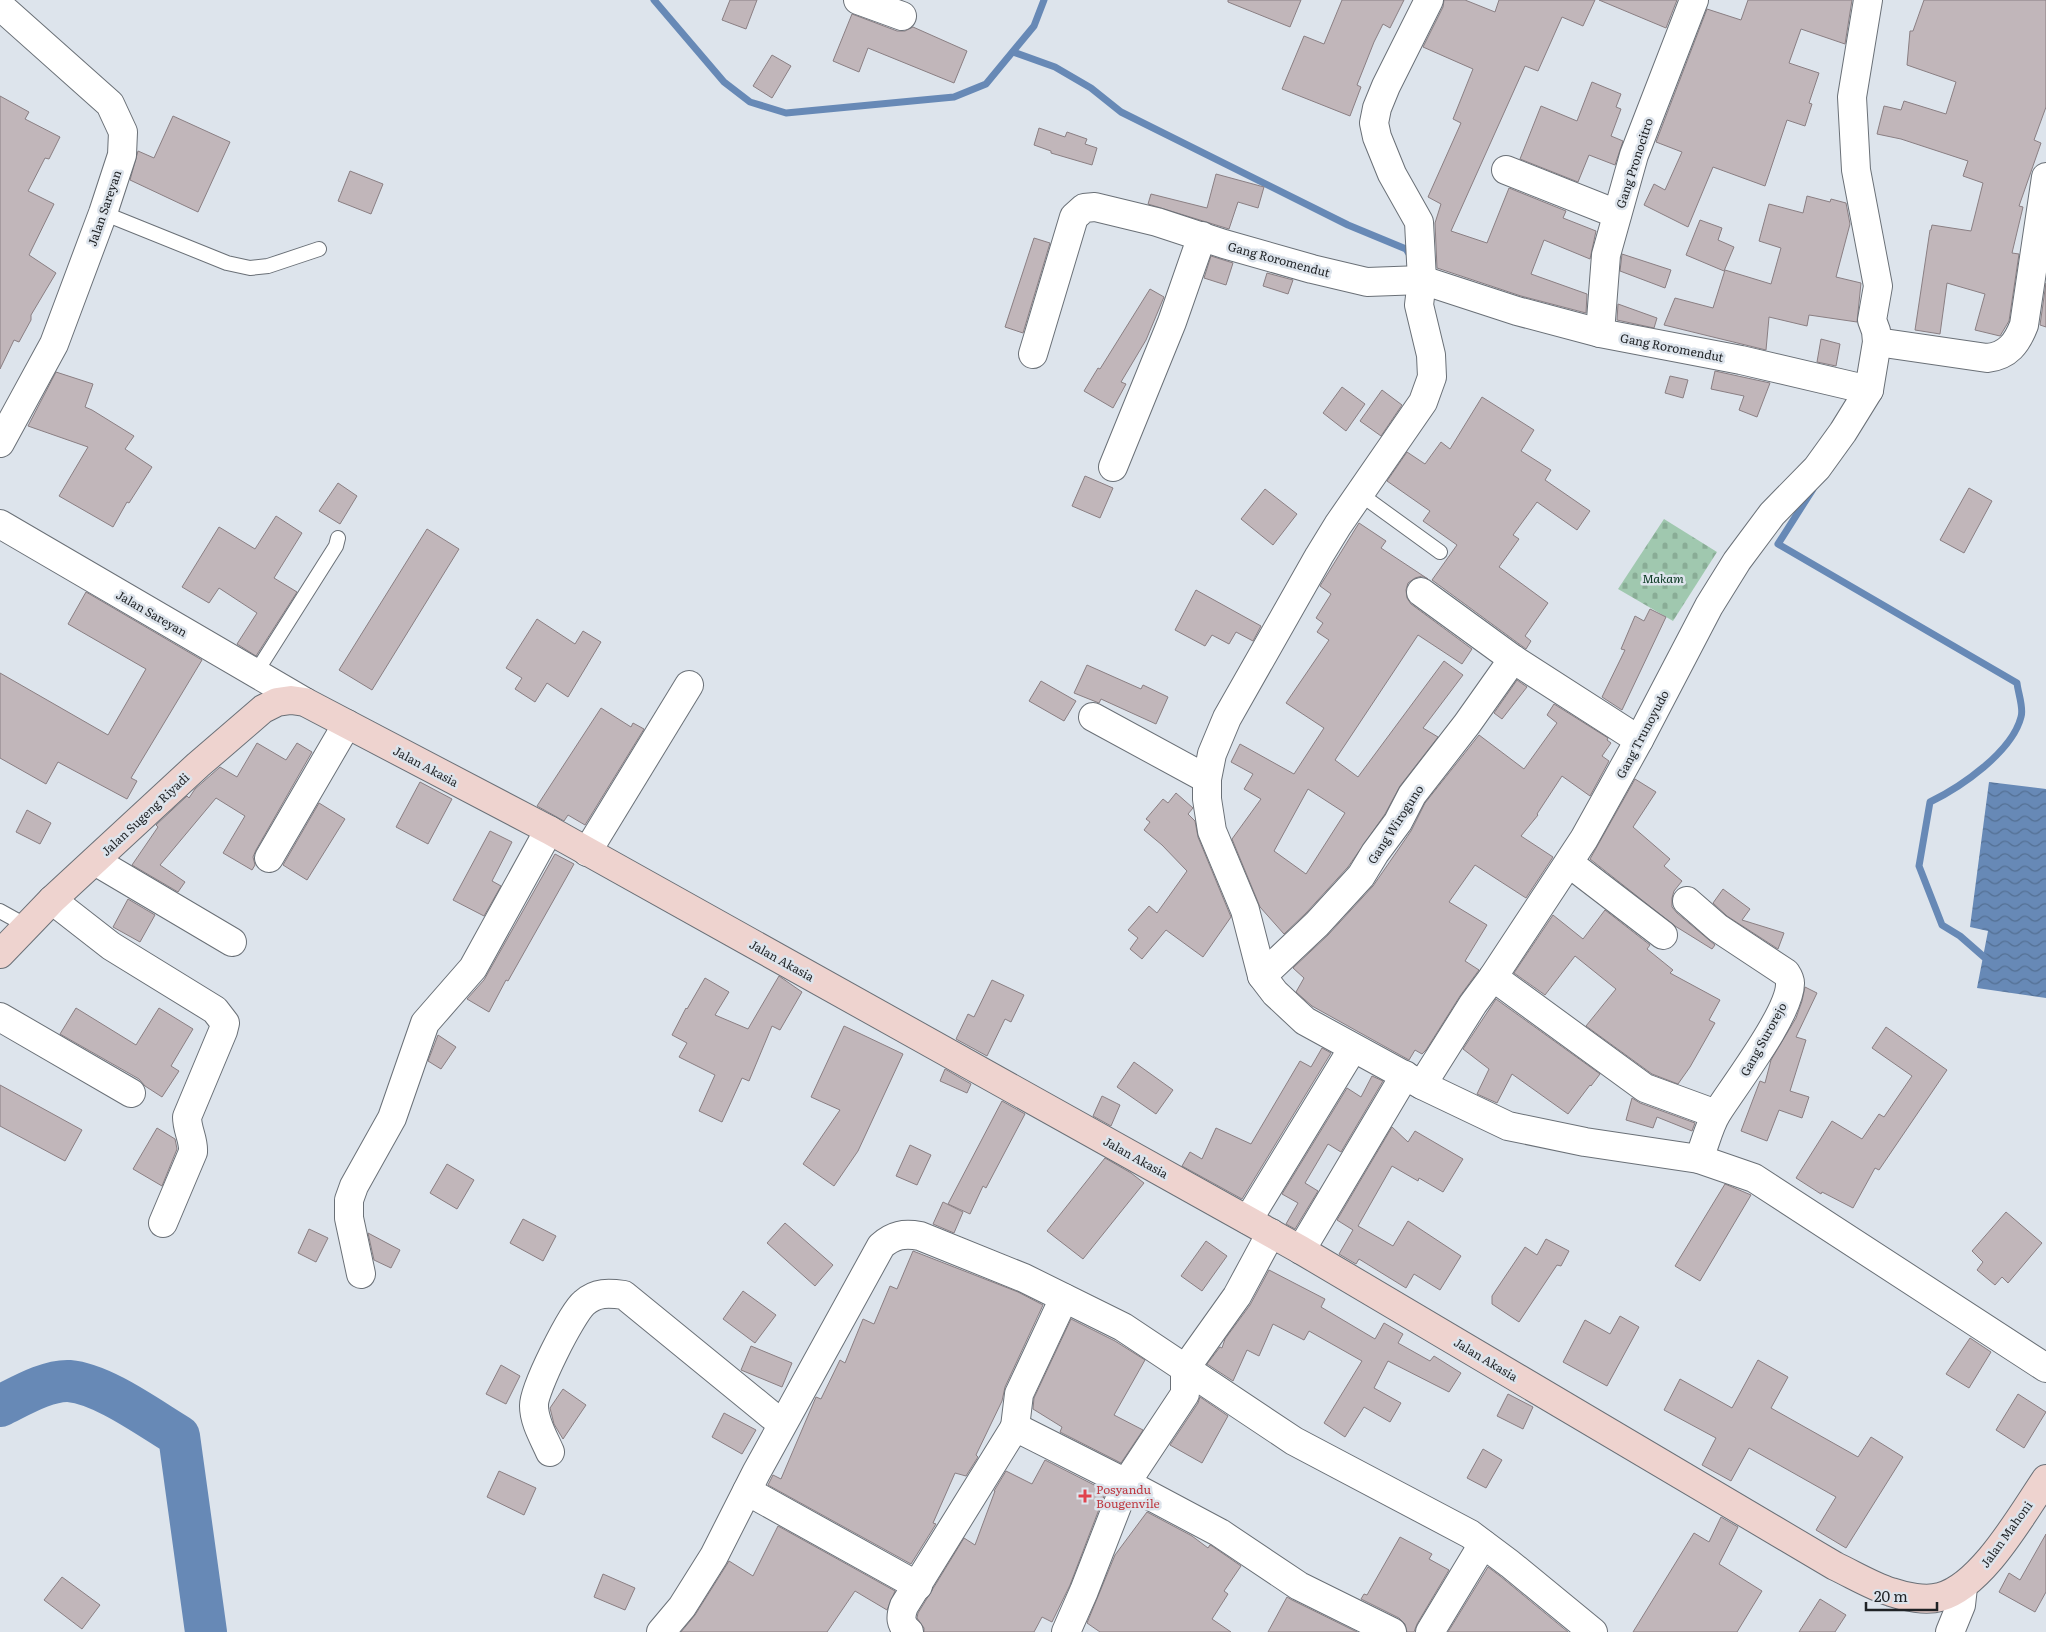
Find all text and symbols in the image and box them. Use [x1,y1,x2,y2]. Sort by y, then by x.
street label: Gang Pronocitro [1611,116,1657,210]
street label: Jalan Sareyan [83,167,125,248]
street label: Gang Roromendut [1226,237,1332,281]
street label: Gang Roromendut [1619,328,1725,366]
park label: Makam [1642,569,1684,587]
street label: Jalan Sareyan [113,585,191,641]
street label: Gang Trunoyudo [1611,687,1673,781]
street label: Jalan Akasia [390,741,462,791]
street label: Jalan Sugeng Riyadi [97,768,193,860]
street label: Gang Wiroguno [1363,781,1427,867]
street label: Jalan Akasia [746,935,818,986]
street label: Gang Surorejo [1735,999,1791,1079]
street label: Jalan Akasia [1100,1132,1172,1183]
street label: Jalan Akasia [1451,1333,1522,1385]
place label: Posyandu Bougenvile [1096,1480,1160,1512]
marker: Posyandu Bougenvile [1078,1489,1092,1503]
street label: Jalan Mahoni [1976,1497,2036,1571]
scale bar [1866,1580,1937,1612]
text: 20 m [1874,1584,1908,1607]

